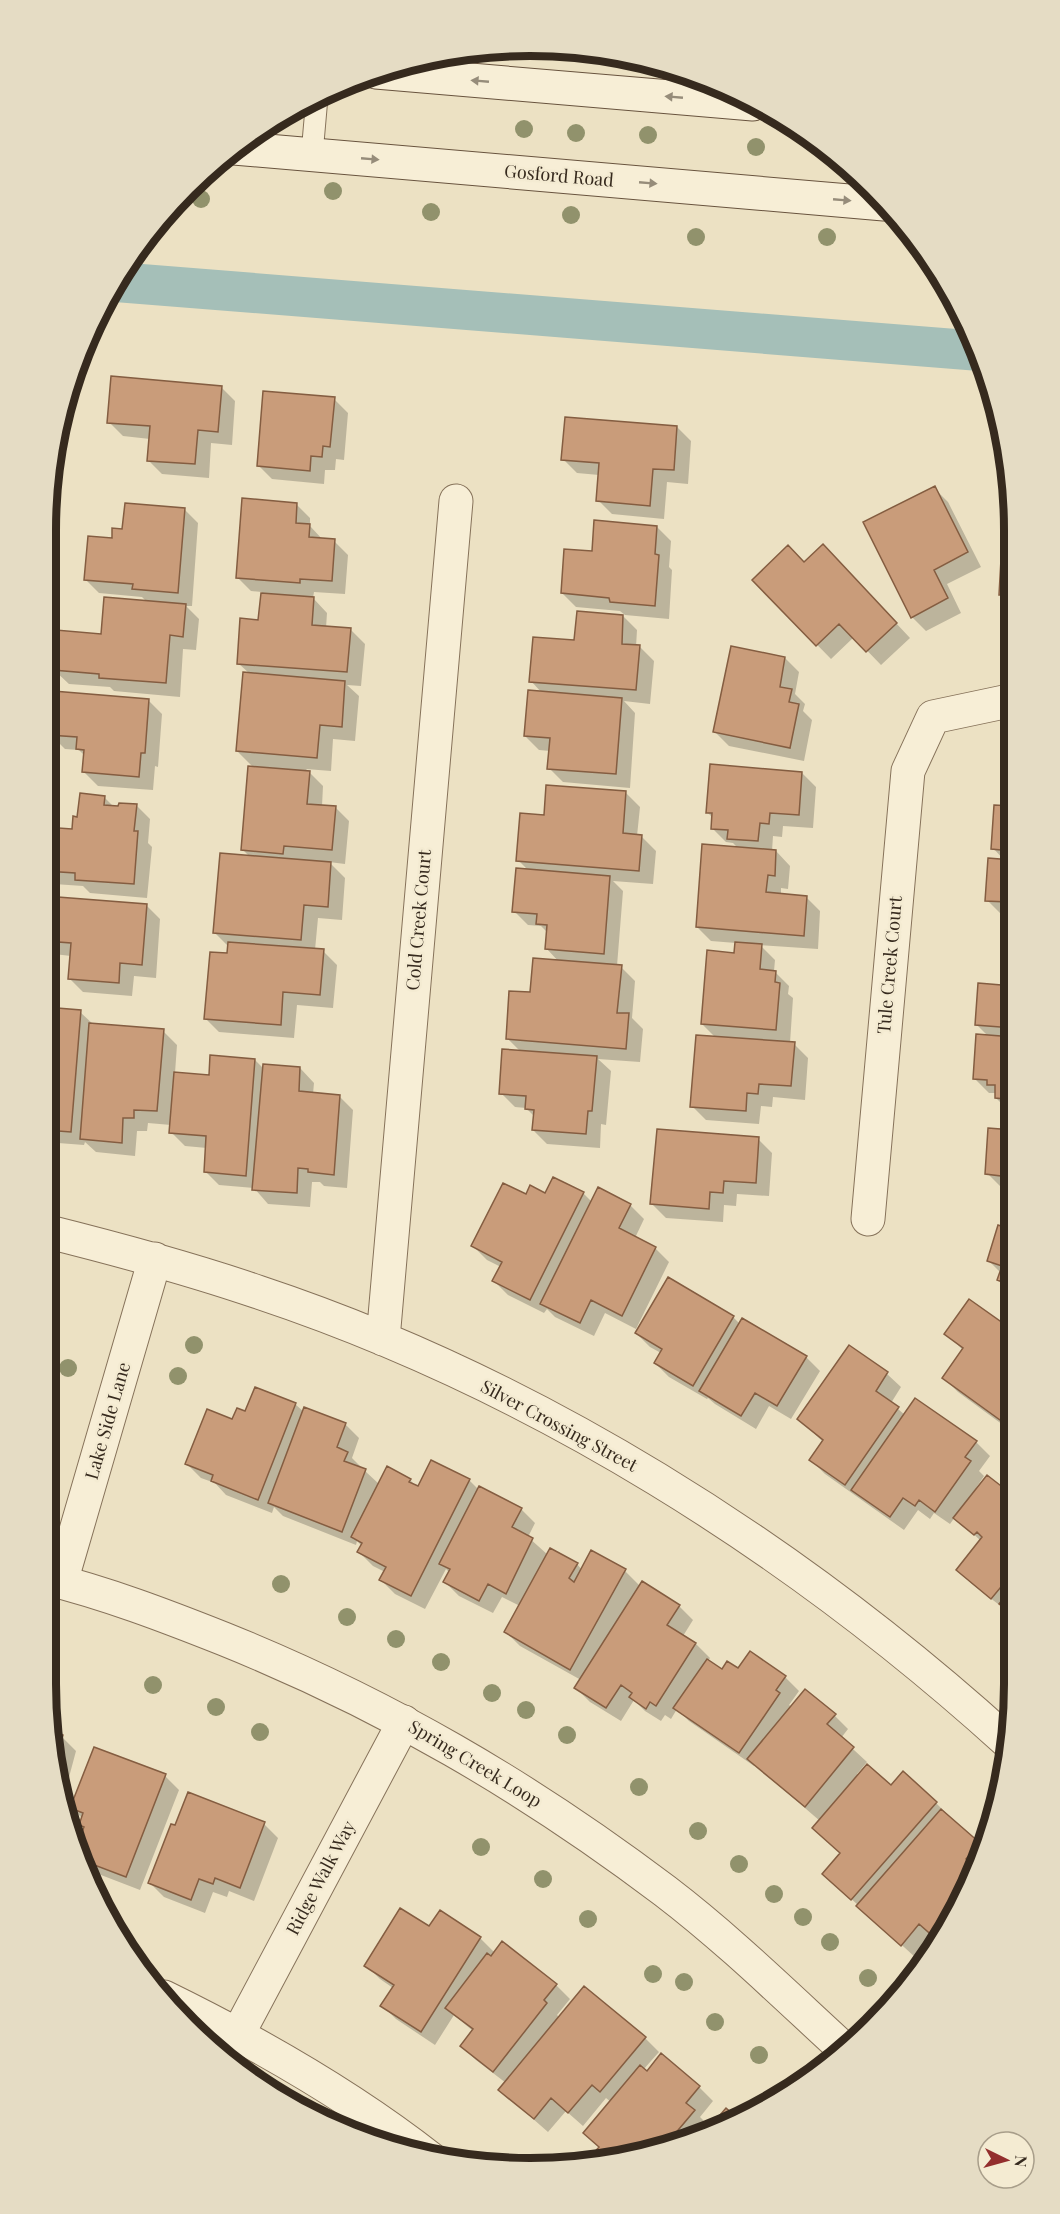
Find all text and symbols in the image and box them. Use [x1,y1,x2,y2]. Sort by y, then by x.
one-way arrow [470,76,489,86]
one-way arrow [664,92,683,102]
one-way arrow [360,154,379,164]
street label: Gosford Road [503,158,615,192]
one-way arrow [638,178,657,188]
one-way arrow [833,195,852,205]
street label: Cold Creek Court [400,848,436,991]
street label: Tule Creek Court [871,894,907,1035]
street label: Lake Side Lane [79,1359,135,1482]
street label: Silver Crossing Street [477,1374,643,1477]
street label: Spring Creek Loop [405,1714,546,1812]
street label: Ridge Walk Way [280,1816,360,1939]
north arrow [976,2130,1036,2190]
text: N [1010,2155,1032,2168]

